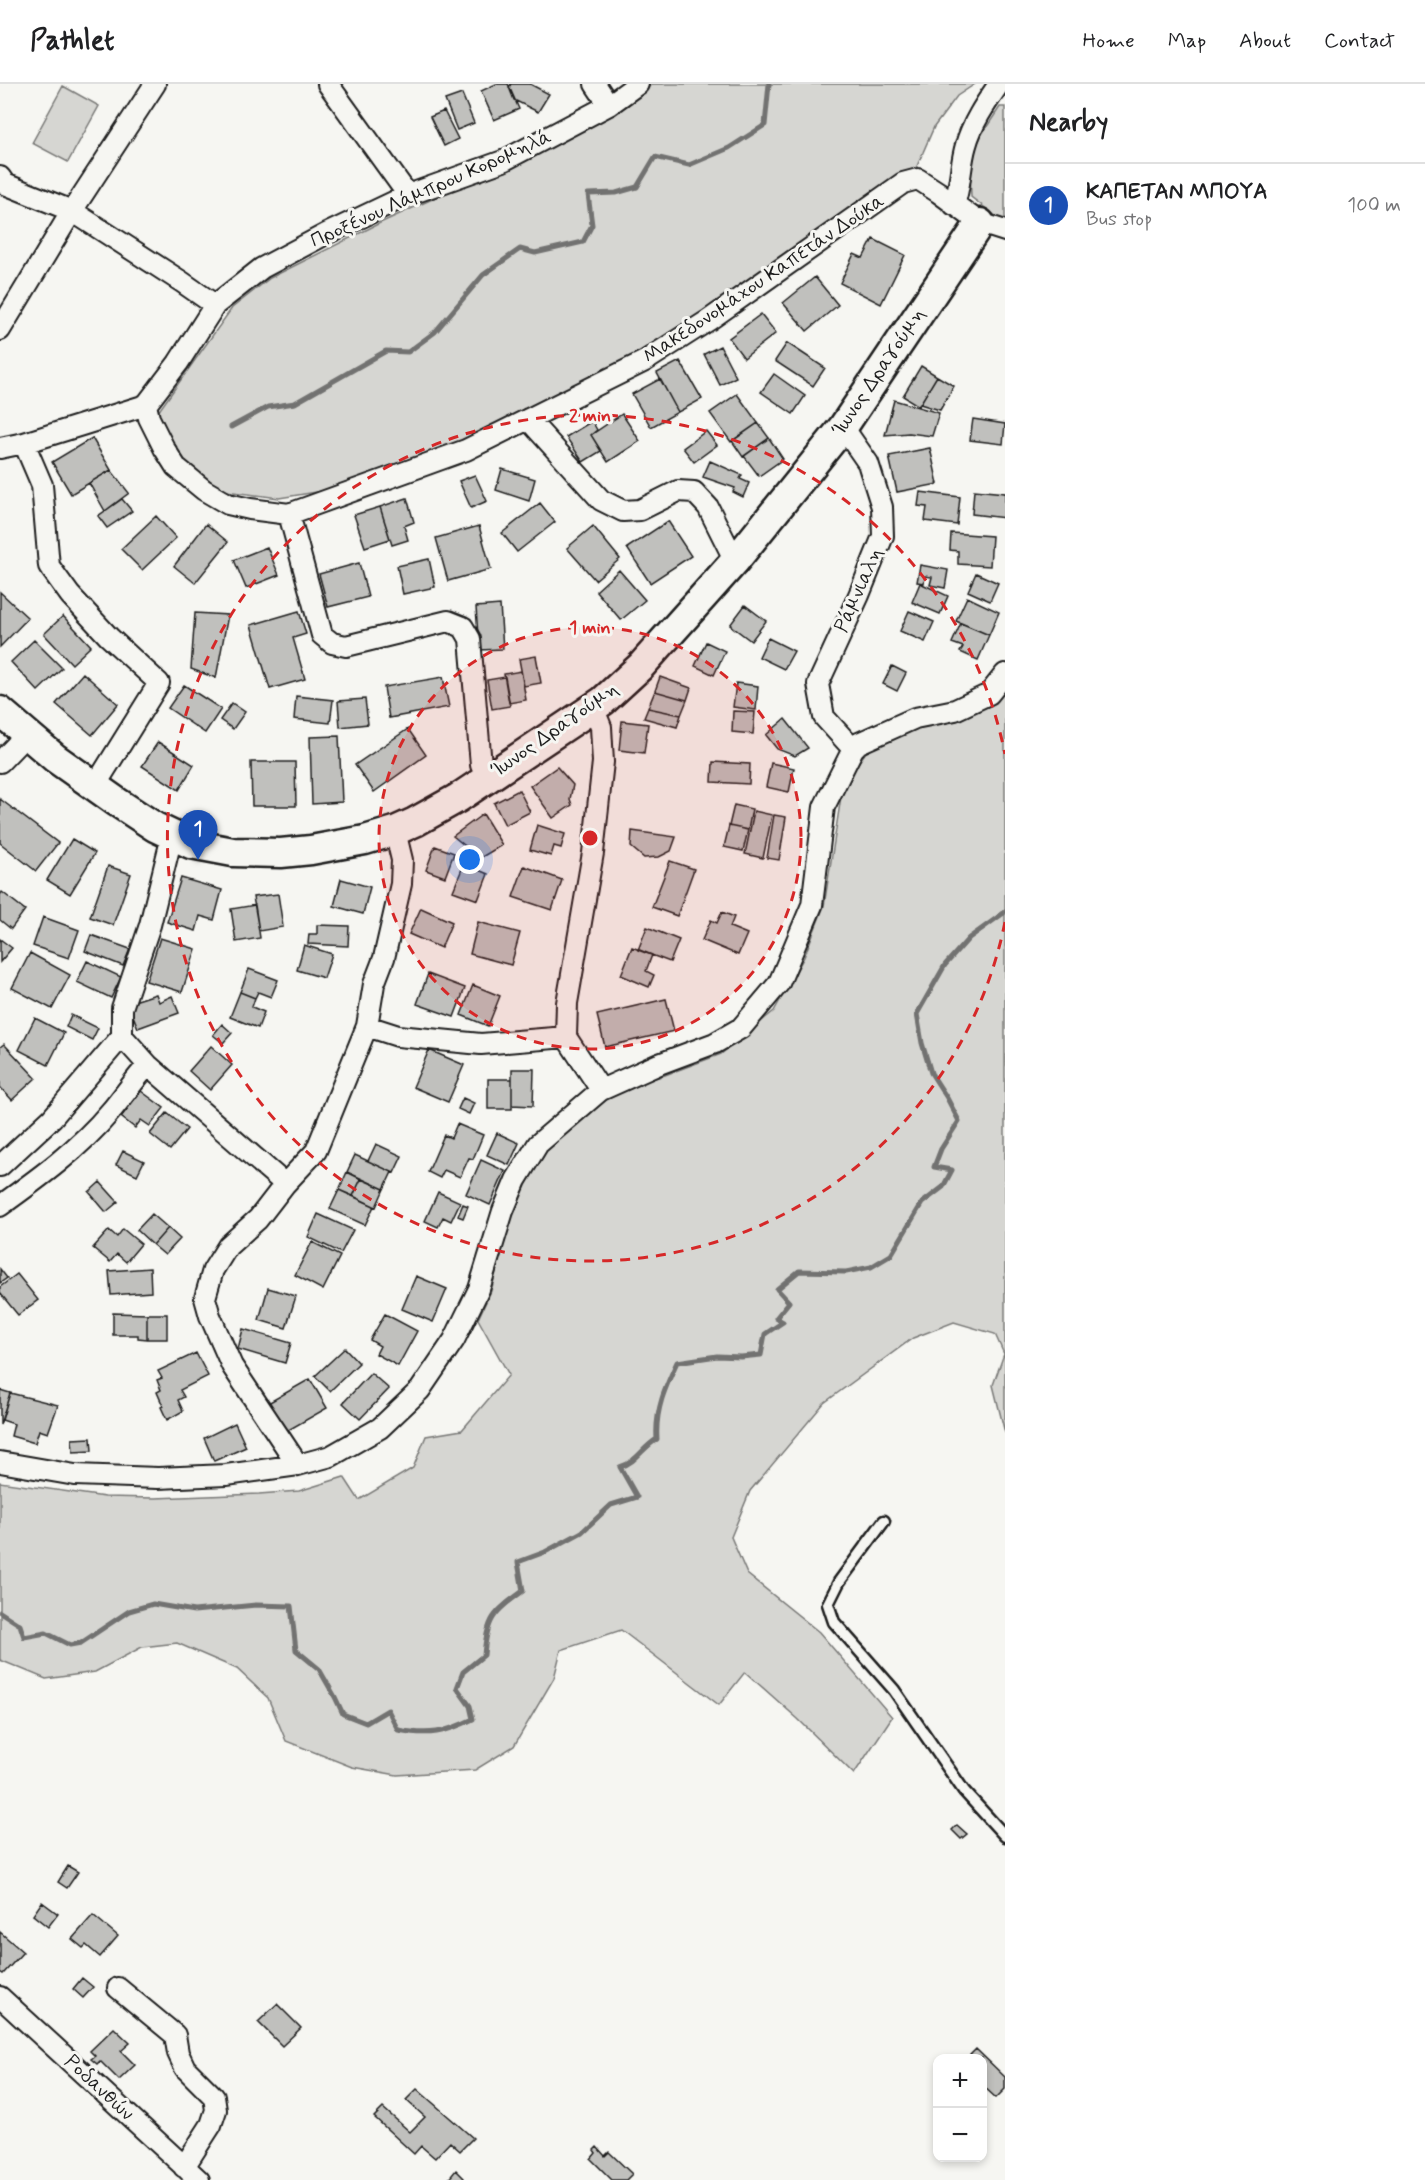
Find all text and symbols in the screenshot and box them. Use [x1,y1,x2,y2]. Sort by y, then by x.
text: Pathlet [30,23,114,60]
text: Home [1083,27,1135,55]
text: Map [1168,27,1206,55]
text: About [1239,27,1291,55]
text: Contact [1324,27,1395,55]
text: Nearby [1029,106,1108,140]
street label: Προξένου Λάμπρου Κορομηλά [306,123,556,254]
text: ΚΑΠΕΤΑΝ ΜΠΟΥΑ [1086,178,1268,206]
street label: Μακεδονομάχου Καπετάν Δούκα [638,188,890,370]
text: 1 [1044,192,1053,219]
text: 100 m [1347,192,1401,219]
text: Bus stop [1086,206,1152,233]
street label: Ίωνος Δραγούμη [826,302,932,442]
text: 2 min [569,404,611,428]
street label: Ράμνιαλη [828,543,890,637]
text: 1 min [569,616,611,640]
street label: Ίωνος Δραγούμη [486,676,624,784]
pin: 1 [178,810,218,860]
centre of rings [580,828,600,848]
your location [455,845,484,874]
street label: Ροδανθών [58,2049,140,2127]
map controls [933,2054,987,2162]
button: + [933,2054,987,2108]
button: − [933,2108,987,2162]

